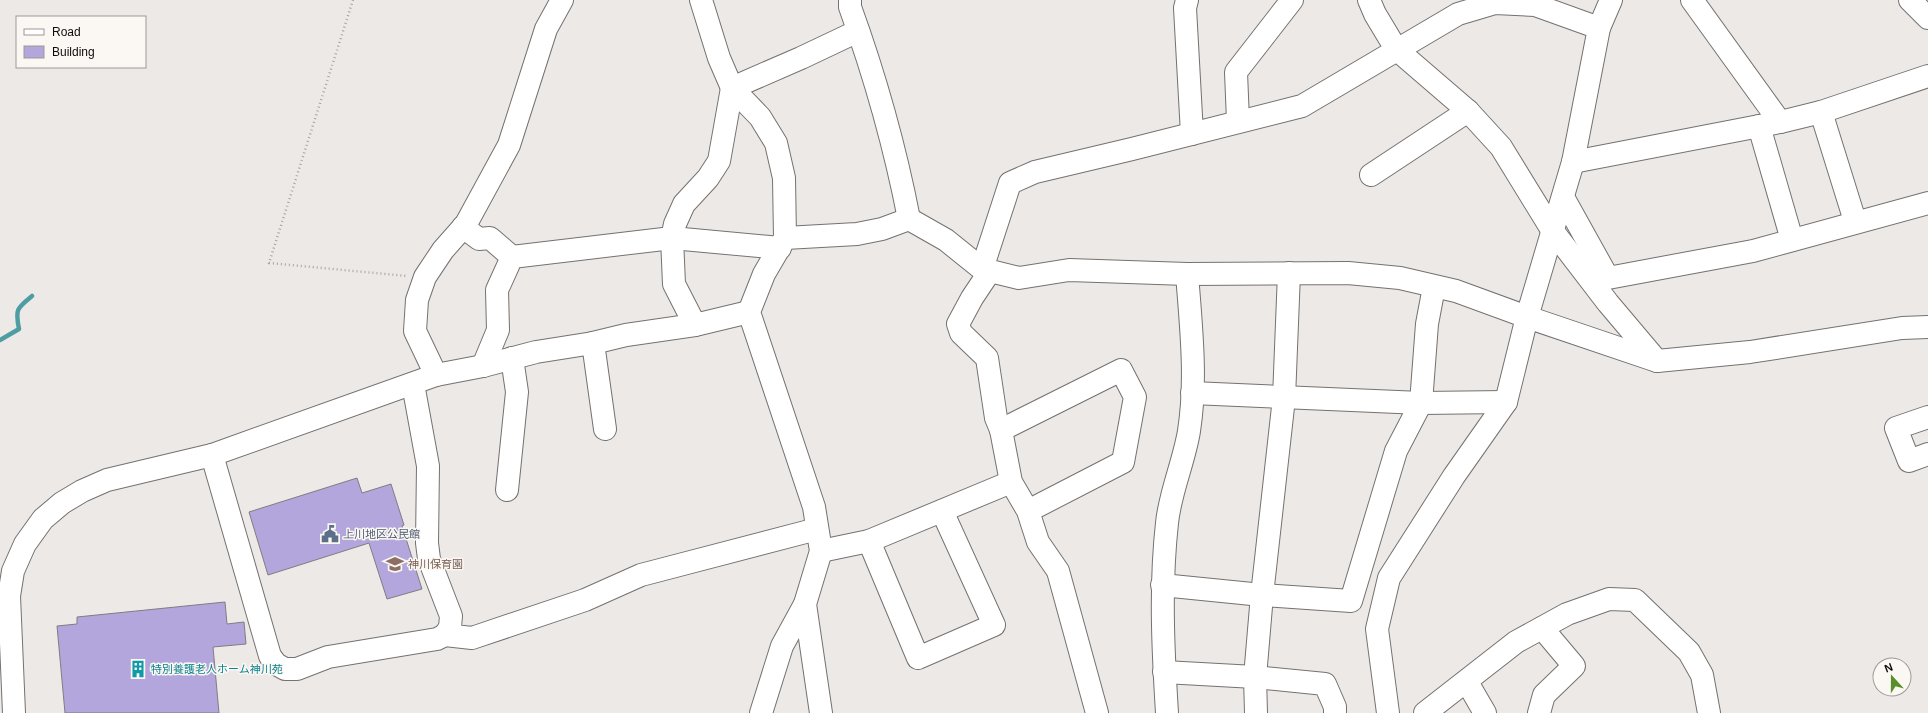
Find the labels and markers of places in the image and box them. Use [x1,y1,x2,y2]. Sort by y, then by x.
public building icon: 上川地区公民館 [320,524,340,544]
place label: 上川地区公民館 [343,528,420,540]
school or university icon: 神川保育園 [385,554,405,574]
place label: 神川保育園 [408,558,463,570]
building icon: 特別養護老人ホーム神川苑 [128,659,148,679]
place label: 特別養護老人ホーム神川苑 [151,663,283,675]

